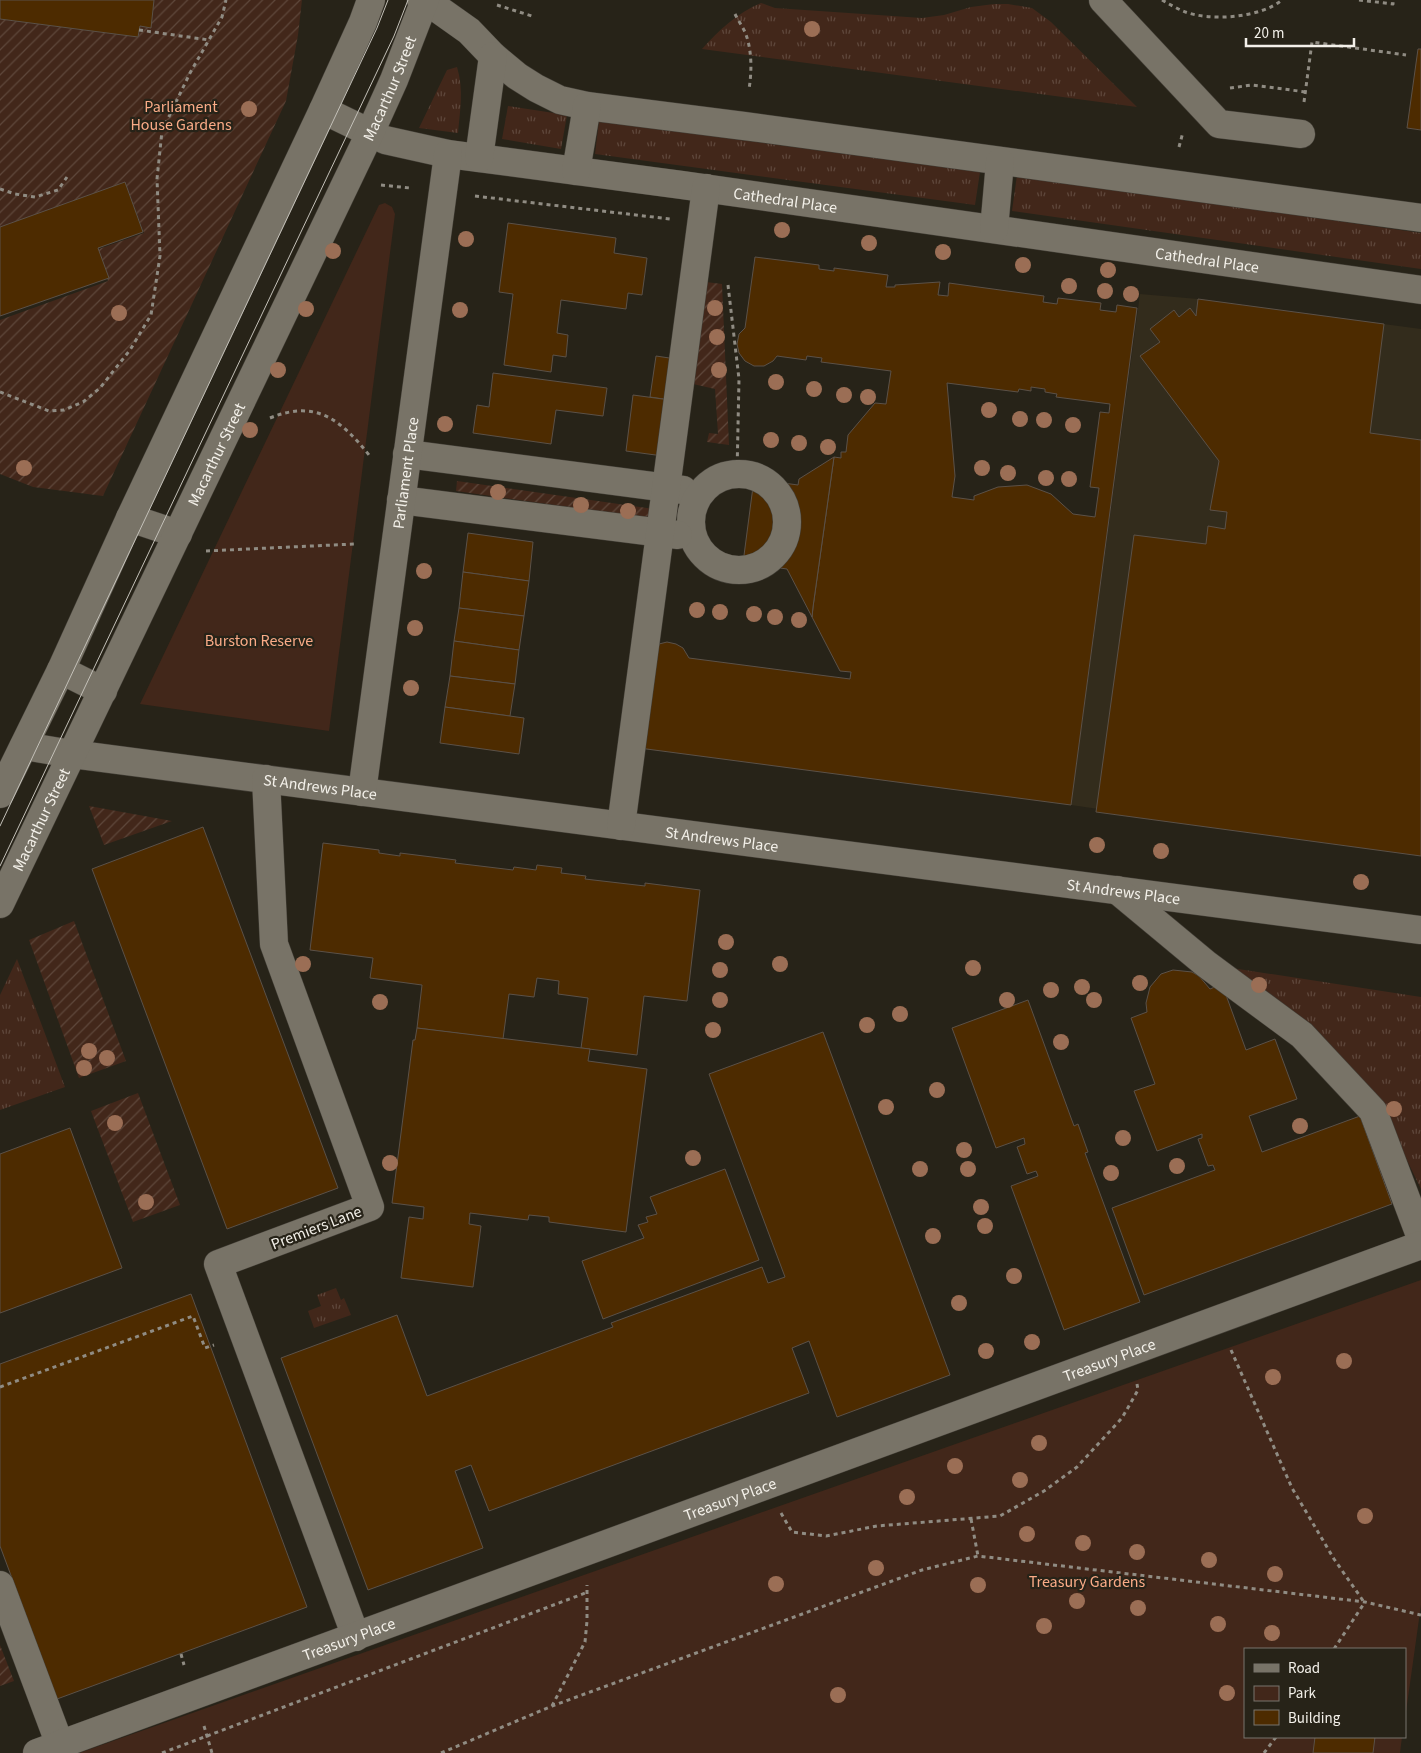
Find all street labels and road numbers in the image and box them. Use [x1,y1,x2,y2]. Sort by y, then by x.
street label: Macarthur Street [358,32,422,145]
street label: Cathedral Place [732,182,839,219]
street label: Cathedral Place [1154,242,1261,279]
street label: Macarthur Street [183,399,251,510]
street label: Parliament Place [388,416,424,530]
street label: Macarthur Street [7,764,76,875]
street label: St Andrews Place [262,769,378,806]
street label: St Andrews Place [664,821,780,858]
street label: St Andrews Place [1065,874,1181,910]
street label: Premiers Lane [268,1201,365,1255]
street label: Treasury Place [1060,1333,1159,1388]
street label: Treasury Place [681,1473,780,1527]
street label: Treasury Place [300,1612,399,1667]

